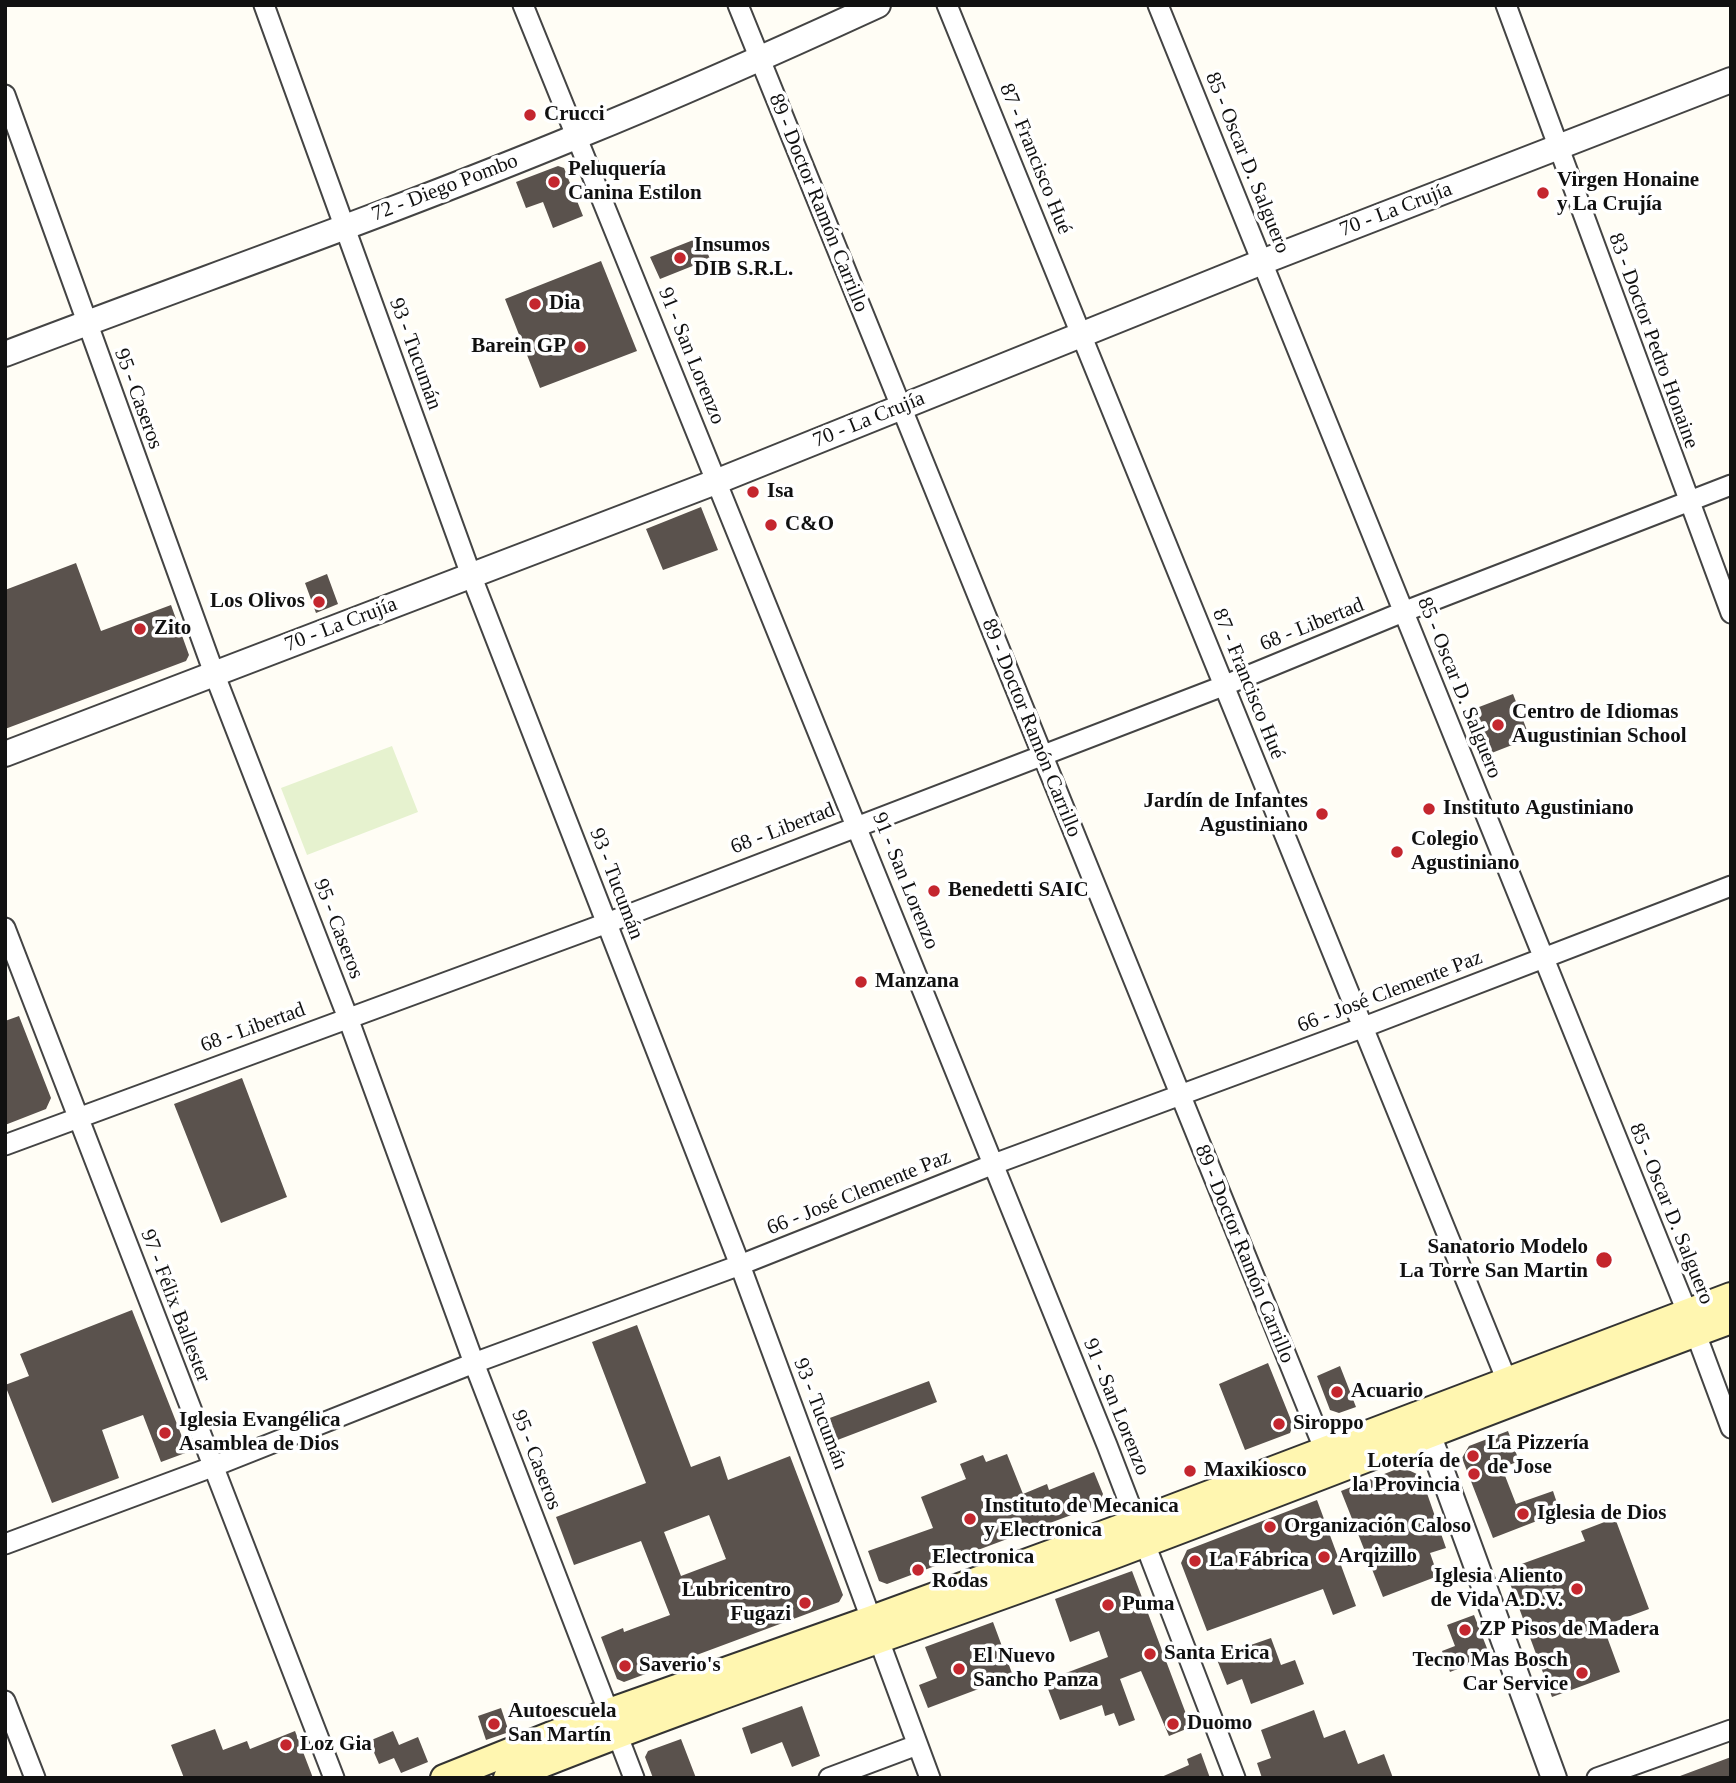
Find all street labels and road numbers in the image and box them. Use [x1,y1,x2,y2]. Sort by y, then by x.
street label: 85 - Oscar D. Salguero [1199,69,1295,257]
street label: 87 - Francisco Hué [993,80,1077,238]
street label: 89 - Doctor Ramón Carrillo [763,90,873,316]
street label: 72 - Diego Pombo [368,149,522,227]
street label: 70 - La Crujía [1336,177,1456,243]
street label: 83 - Doctor Pedro Honaine [1602,230,1704,452]
street label: 91 - San Lorenzo [652,284,730,428]
street label: 93 - Tucumán [383,295,447,413]
street label: 95 - Caseros [108,345,168,453]
street label: 70 - La Crujía [809,386,929,454]
street label: 70 - La Crujía [281,592,401,658]
street label: 68 - Libertad [1256,593,1368,657]
street label: 85 - Oscar D. Salguero [1411,594,1507,782]
street label: 87 - Francisco Hué [1206,605,1290,763]
street label: 89 - Doctor Ramón Carrillo [976,615,1086,841]
street label: 68 - Libertad [727,798,839,860]
street label: 91 - San Lorenzo [866,809,944,953]
street label: 93 - Tucumán [583,825,649,943]
street label: 95 - Caseros [307,875,369,983]
street label: 66 - José Clemente Paz [1294,945,1486,1039]
street label: 68 - Libertad [197,997,309,1059]
street label: 85 - Oscar D. Salguero [1623,1120,1719,1308]
street label: 89 - Doctor Ramón Carrillo [1189,1141,1299,1367]
street label: 66 - José Clemente Paz [763,1145,955,1241]
street label: 97 - Félix Ballester [134,1226,216,1386]
street label: 91 - San Lorenzo [1077,1335,1155,1479]
street label: 93 - Tucumán [787,1355,853,1473]
street label: 95 - Caseros [505,1406,567,1514]

